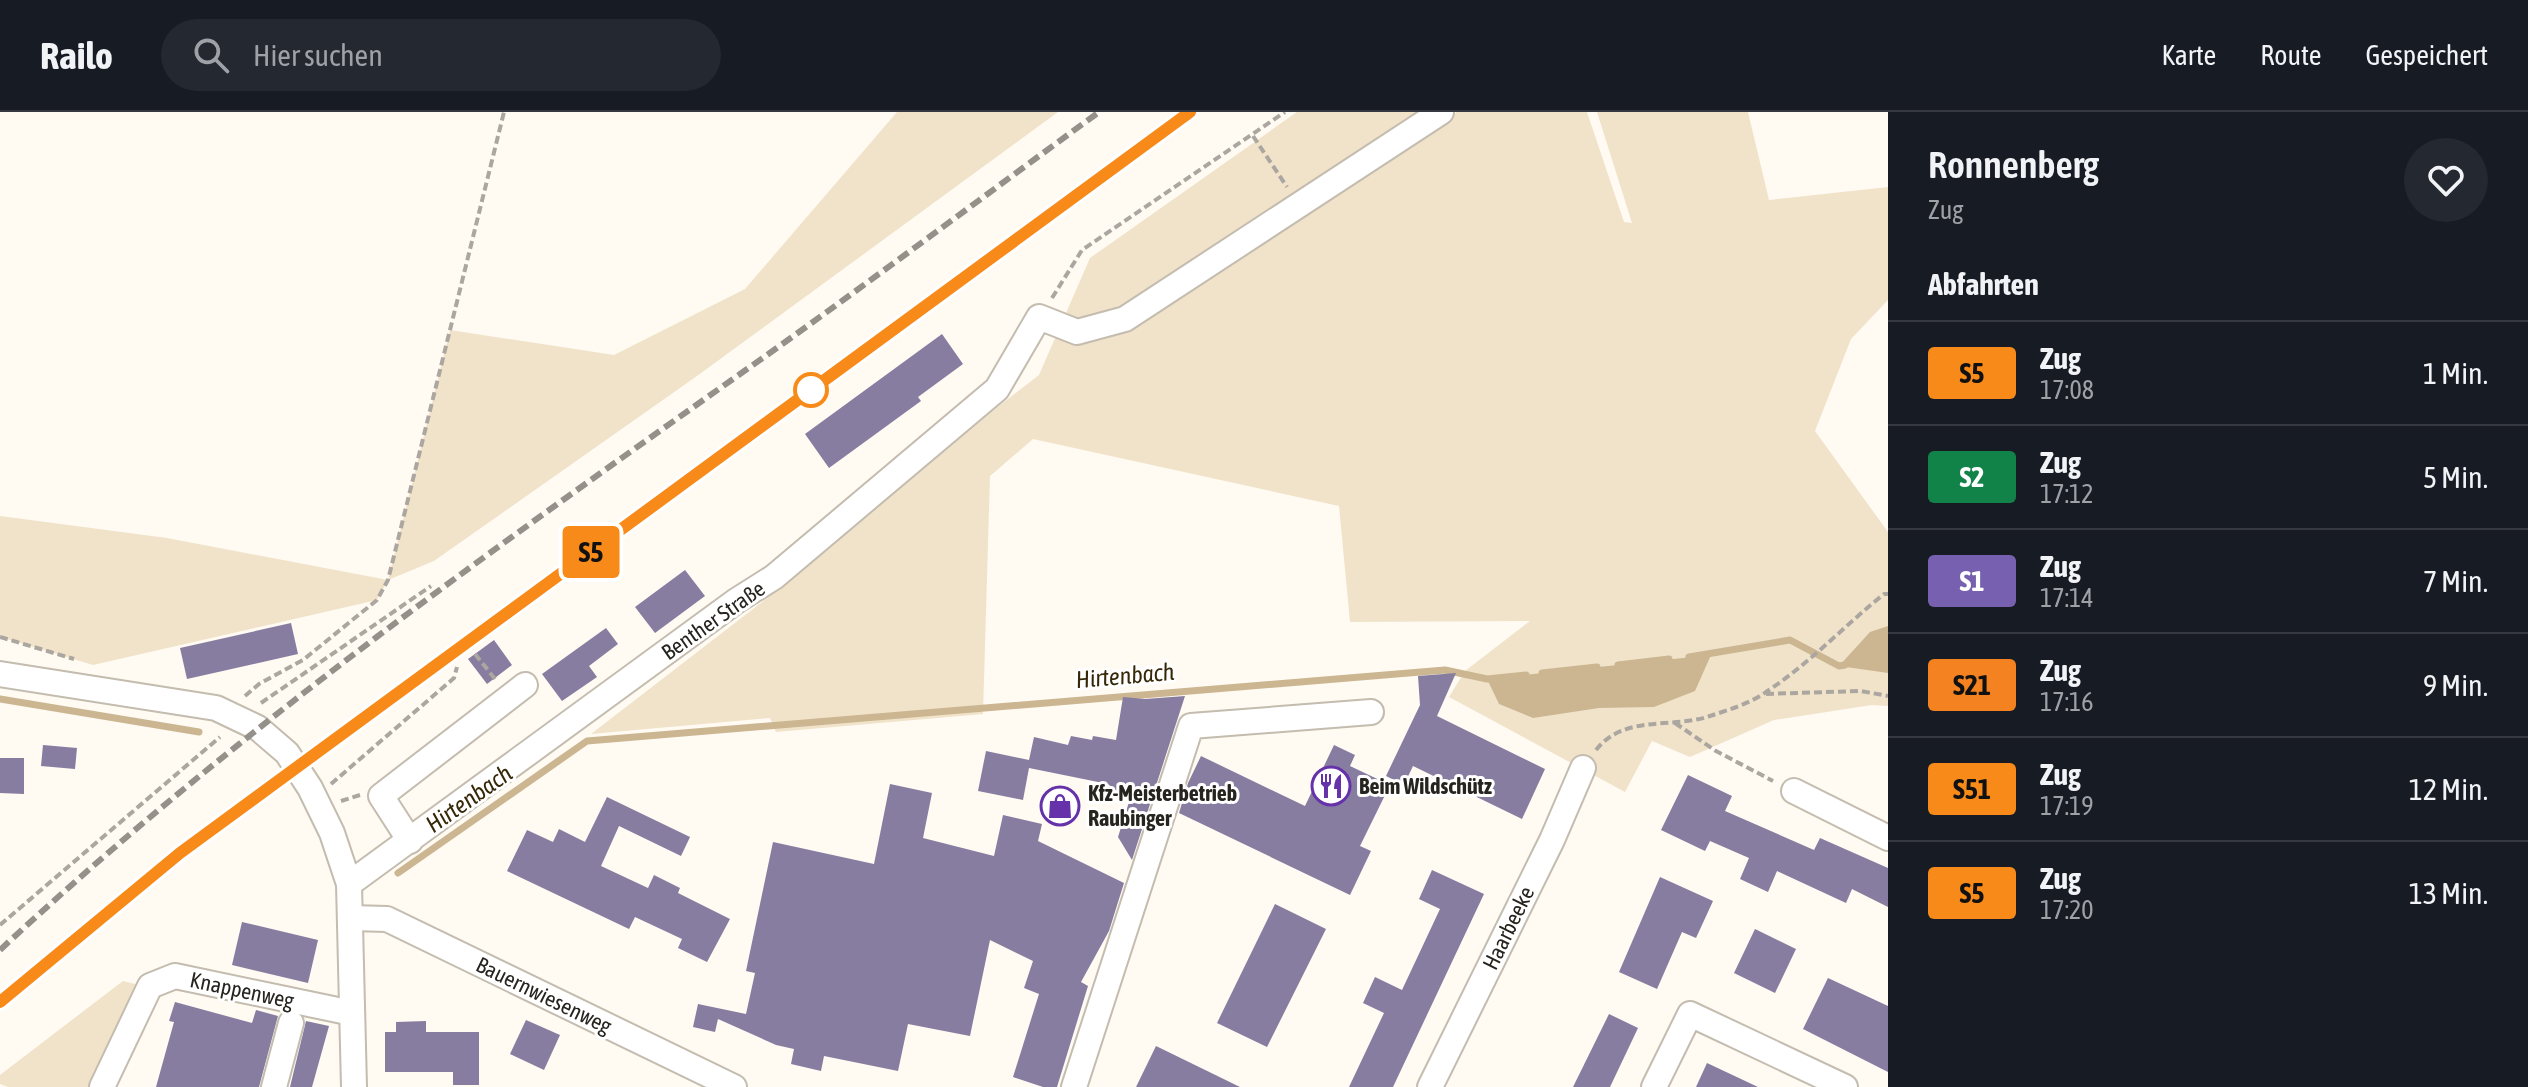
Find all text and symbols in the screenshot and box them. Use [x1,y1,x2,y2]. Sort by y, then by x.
search box [161,19,721,91]
icon: search [189,33,233,77]
text: Railo [40,34,113,77]
text: Hier suchen [253,38,383,72]
text: Karte [2162,39,2216,71]
text: Route [2260,39,2321,71]
text: Gespeichert [2365,39,2488,71]
button: heart [2404,138,2488,222]
text: Ronnenberg [1928,143,2099,186]
text: Zug [1928,195,1963,225]
text: Abfahrten [1928,267,2039,301]
text: Zug [2040,341,2081,375]
text: 1 Min. [2423,356,2488,390]
text: S5 [1960,357,1984,389]
unlabelled marker [794,373,828,407]
text: 17:08 [2040,375,2094,405]
text: Zug [2040,445,2081,479]
text: 5 Min. [2423,460,2488,494]
text: S2 [1960,461,1984,493]
text: 17:12 [2040,479,2094,509]
line badge: S5 [555,526,627,578]
text: S5 [579,536,603,568]
text: Zug [2040,549,2081,583]
text: 7 Min. [2423,564,2488,598]
text: S1 [1960,565,1984,597]
street label: Benther Straße [656,575,770,665]
text: 17:14 [2040,583,2094,613]
text: Zug [2040,653,2081,687]
water label: Hirtenbach [1075,658,1176,693]
text: 9 Min. [2423,668,2488,702]
text: S21 [1953,669,1991,701]
text: 17:16 [2040,687,2094,717]
text: Zug [2040,757,2081,791]
water label: Hirtenbach [421,759,517,838]
restaurant icon: Beim Wildschütz [1310,765,1352,807]
text: 12 Min. [2409,772,2488,806]
place label: Beim Wildschütz [1359,773,1492,799]
text: S51 [1953,773,1991,805]
place label: Kfz-Meisterbetrieb Raubinger [1088,780,1237,831]
shop icon: Kfz-Meisterbetrieb Raubinger [1039,785,1081,827]
text: 17:19 [2040,791,2094,821]
text: Zug [2040,861,2081,895]
text: 13 Min. [2409,876,2488,910]
text: S5 [1960,877,1984,909]
street label: Haarbeeke [1477,882,1539,974]
text: 17:20 [2040,895,2094,925]
street label: Bauernwiesenweg [472,951,616,1039]
street label: Knappenweg [188,966,297,1014]

